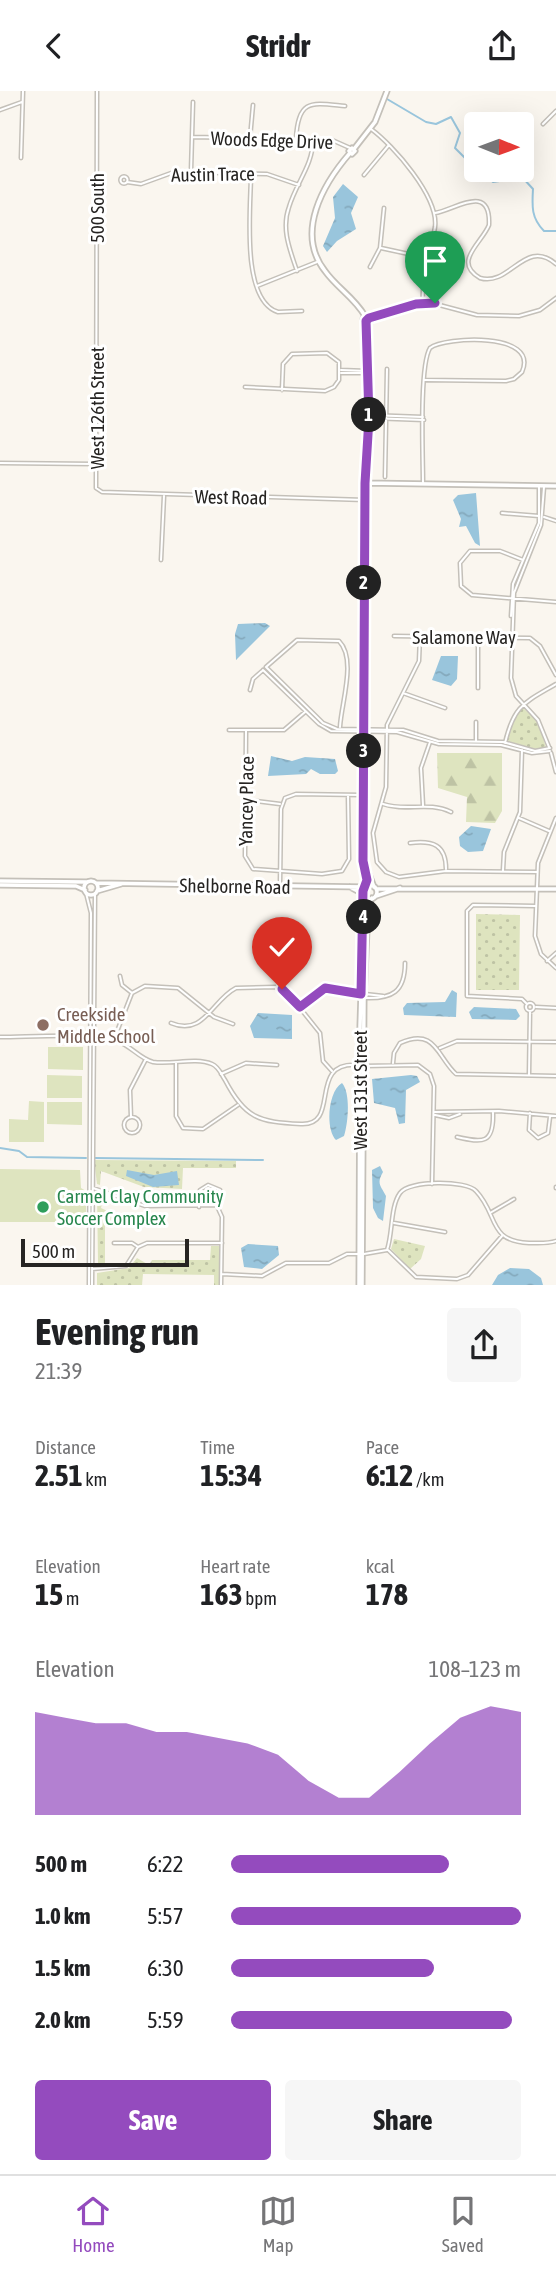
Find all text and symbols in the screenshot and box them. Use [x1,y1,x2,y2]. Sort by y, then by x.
icon: back [35,27,73,65]
text: Stridr [246,27,310,64]
icon: share [483,27,521,65]
north arrow [464,112,534,182]
map controls [464,112,534,182]
street label: Woods Edge Drive [210,127,334,153]
street label: Austin Trace [171,162,255,186]
street label: 500 South [86,173,108,243]
pin [405,231,465,303]
icon: arrive [416,242,454,280]
street label: West 126th Street [86,347,108,469]
pin: 1 [352,397,386,433]
text: 1 [364,403,373,425]
street label: West Road [194,485,268,509]
pin: 2 [346,566,382,601]
text: 2 [359,571,368,593]
street label: Salamone Way [412,626,516,648]
pin: 3 [346,733,382,769]
text: 3 [359,739,368,761]
street label: Yancey Place [234,756,258,846]
street label: Shelborne Road [179,874,291,898]
pin: 4 [346,899,382,935]
text: 4 [359,905,368,927]
pin [252,917,312,989]
icon: check [263,928,301,966]
place label: Creekside Middle School [57,1003,155,1047]
marker: Creekside Middle School [35,1017,51,1033]
street label: West 131st Street [349,1030,371,1150]
place label: Carmel Clay Community Soccer Complex [57,1185,224,1229]
marker: Carmel Clay Community Soccer Complex [35,1199,51,1215]
scale bar [21,1236,189,1268]
text: 500 m [32,1240,75,1262]
button: share [447,1308,521,1382]
text: Evening run [35,1310,199,1353]
text: 21:39 [35,1358,82,1384]
text: Distance [35,1436,96,1458]
text: Time [200,1436,235,1458]
text: Pace [366,1436,399,1458]
text: 2.51 [35,1458,83,1492]
text: 15:34 [200,1458,262,1492]
text: 6:12 [366,1458,413,1492]
text: km [83,1468,107,1490]
text: /km [413,1468,444,1490]
text: Elevation [35,1555,101,1577]
text: Heart rate [200,1555,270,1577]
text: kcal [366,1555,395,1577]
text: 15 [35,1577,63,1611]
text: 163 [200,1577,243,1611]
text: 178 [366,1577,408,1611]
text: m [63,1587,80,1609]
text: bpm [243,1587,277,1609]
text: Elevation [35,1656,115,1682]
text: 108–123 m [428,1656,521,1682]
text: 500 m [35,1851,87,1877]
text: 6:22 [147,1851,184,1877]
text: 1.0 km [35,1903,91,1929]
text: 5:57 [147,1903,184,1929]
text: 1.5 km [35,1955,91,1981]
text: 6:30 [147,1955,184,1981]
text: 2.0 km [35,2007,91,2033]
text: 5:59 [147,2007,184,2033]
button: Save [35,2080,271,2160]
button: Share [285,2080,521,2160]
tab: Home [72,2192,115,2256]
tab: Map [259,2192,297,2256]
tab: Saved [442,2192,484,2256]

